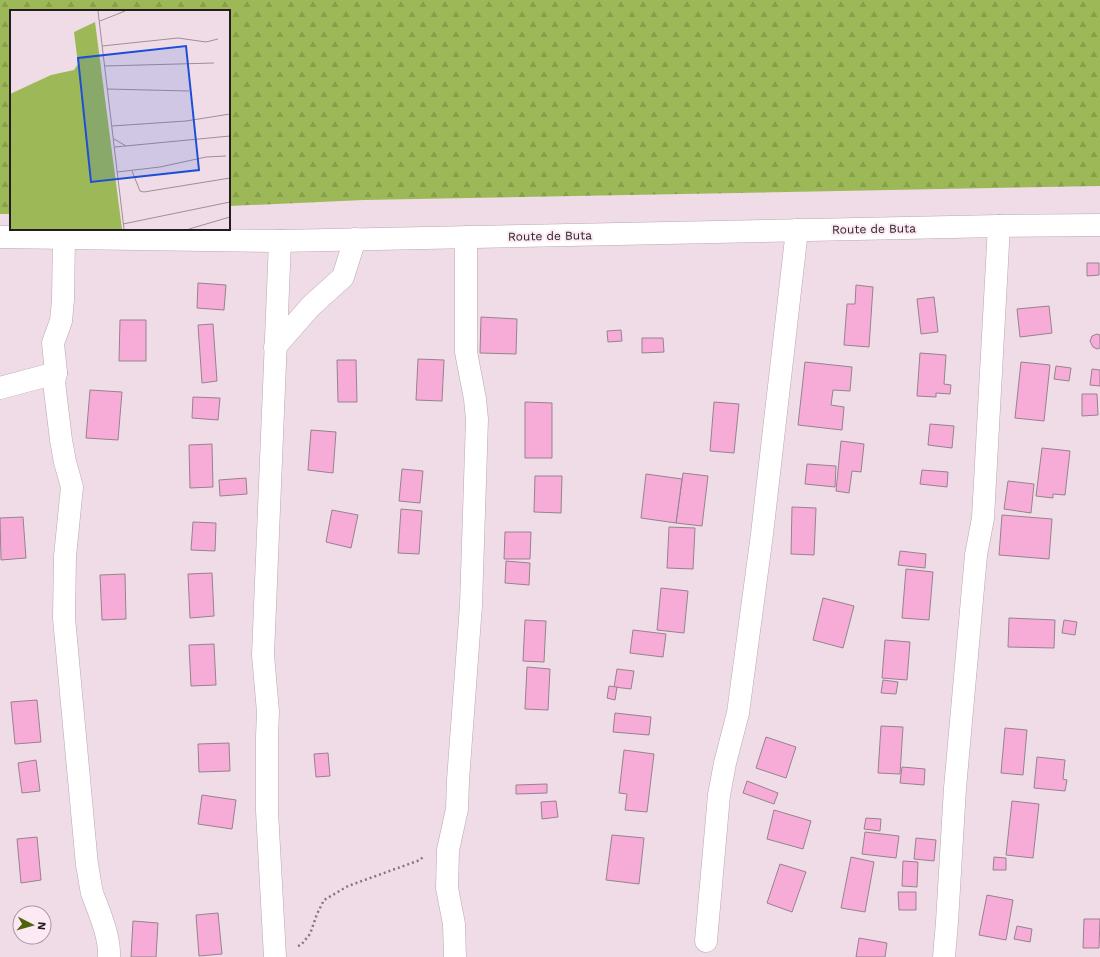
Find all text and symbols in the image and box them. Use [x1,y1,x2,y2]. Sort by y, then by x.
inset map [10,10,230,230]
street label: Route de Buta [832,221,916,237]
street label: Route de Buta [508,228,592,244]
north arrow [12,905,52,945]
text: N [35,921,48,931]

